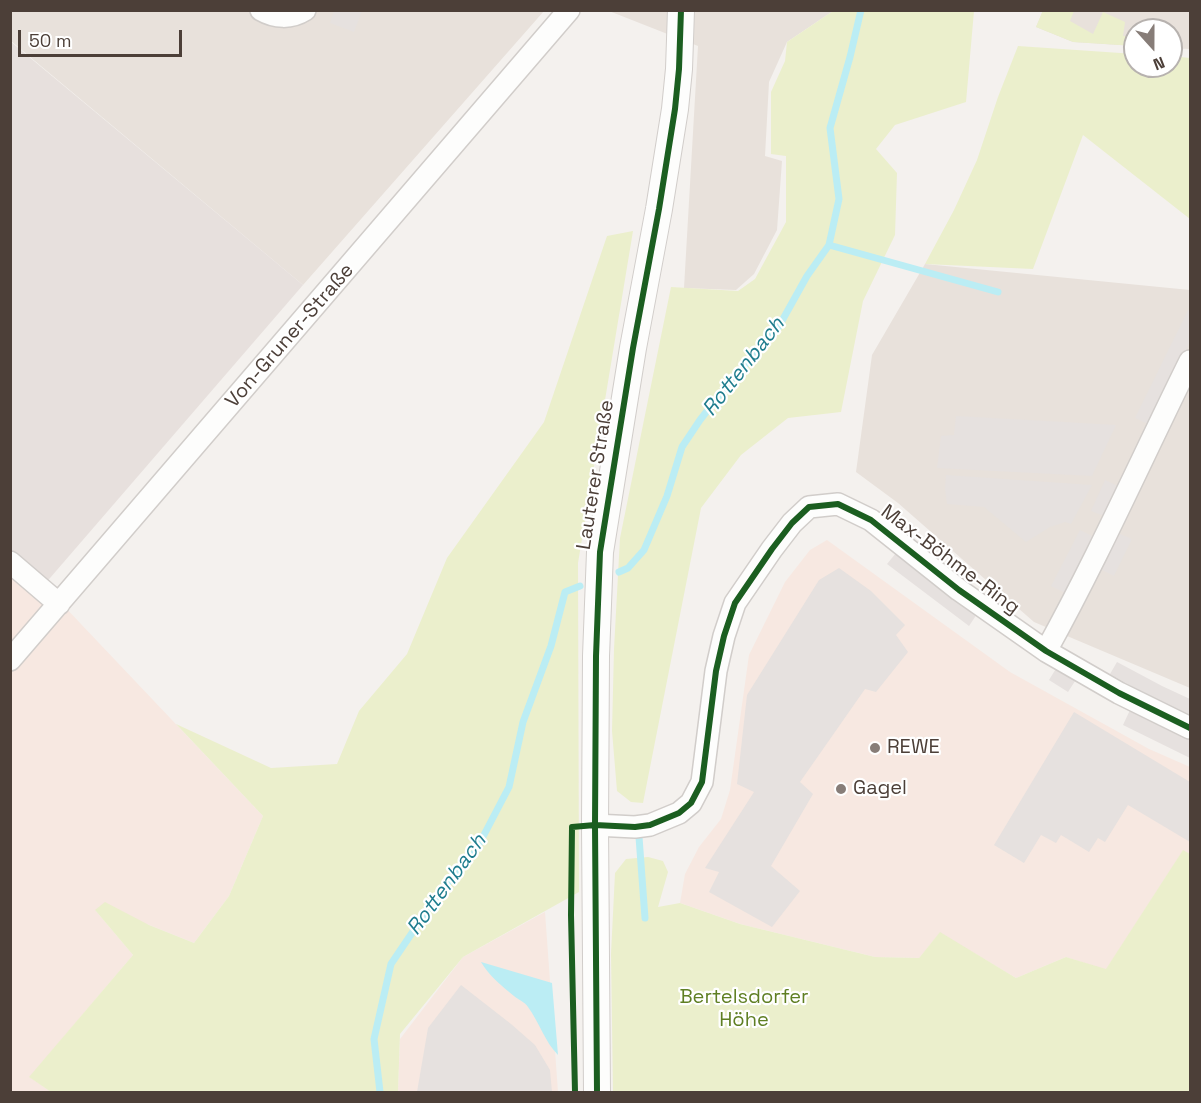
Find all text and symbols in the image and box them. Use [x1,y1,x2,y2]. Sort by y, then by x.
scale bar [21,18,184,56]
north arrow [1123,18,1183,78]
text: 50 m [29,29,71,52]
text: N [1150,52,1168,75]
street label: Von-Gruner-Straße [221,259,359,413]
water label: Rottenbach [698,312,790,422]
street label: Lauterer Straße [572,398,620,552]
street label: Max-Böhme-Ring [876,500,1024,620]
place label: REWE [887,736,940,760]
marker: REWE [868,741,882,755]
place label: Gagel [853,777,907,801]
marker: Gagel [834,782,848,796]
water label: Rottenbach [402,830,492,940]
park label: Bertelsdorfer Höhe [679,986,809,1033]

